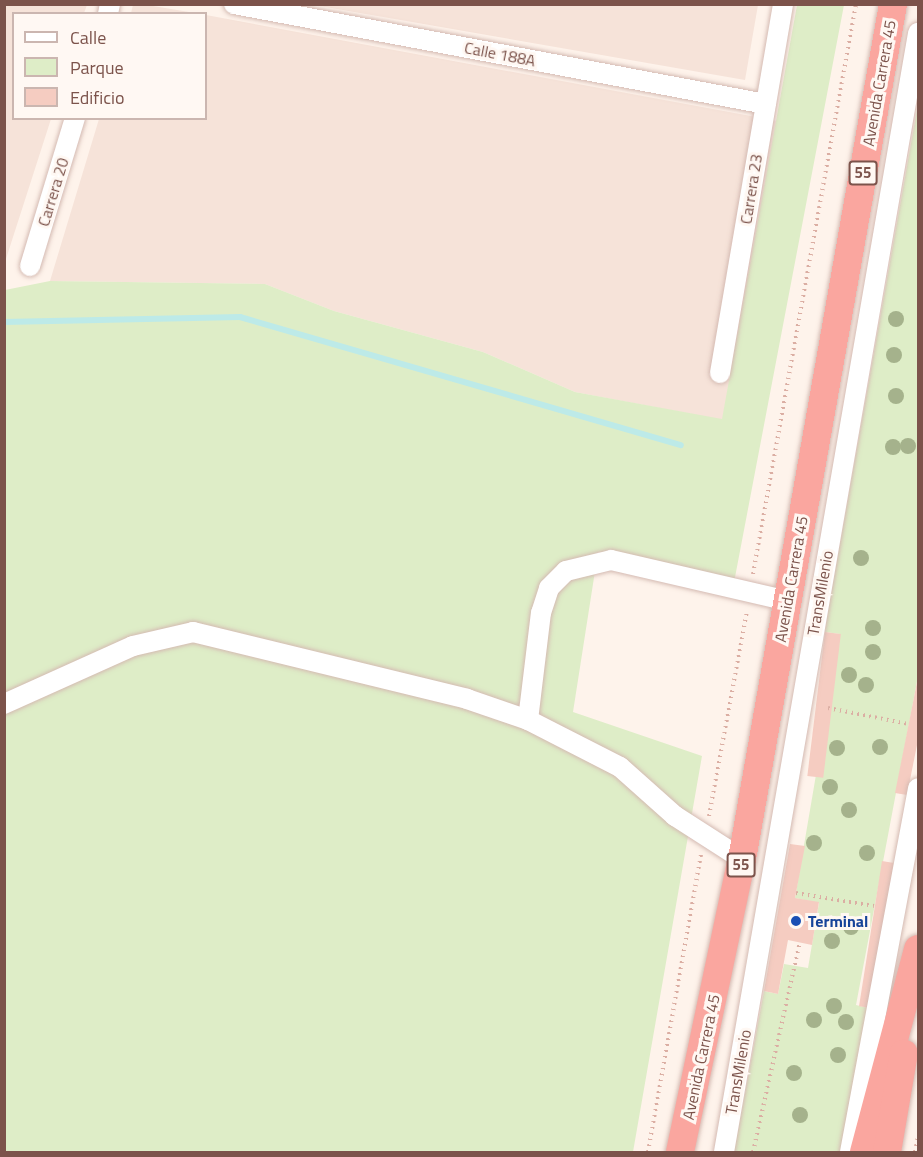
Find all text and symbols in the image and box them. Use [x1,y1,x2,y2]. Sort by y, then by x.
legend [12,12,207,120]
street label: Avenida Carrera 45 [858,18,900,148]
text: Calle [70,24,106,51]
street label: Calle 188A [463,38,537,70]
text: Parque [70,54,124,81]
text: Edificio [70,84,124,111]
street label: Carrera 23 [736,153,766,225]
street label: Carrera 20 [33,155,73,229]
road number: 55 [848,161,878,185]
street label: Avenida Carrera 45 [770,514,812,644]
street label: TransMilenio [803,549,837,637]
road number: 55 [726,853,756,877]
place label: Terminal [808,911,868,931]
marker: Terminal [789,914,803,928]
street label: Avenida Carrera 45 [678,993,724,1121]
street label: TransMilenio [721,1028,755,1116]

